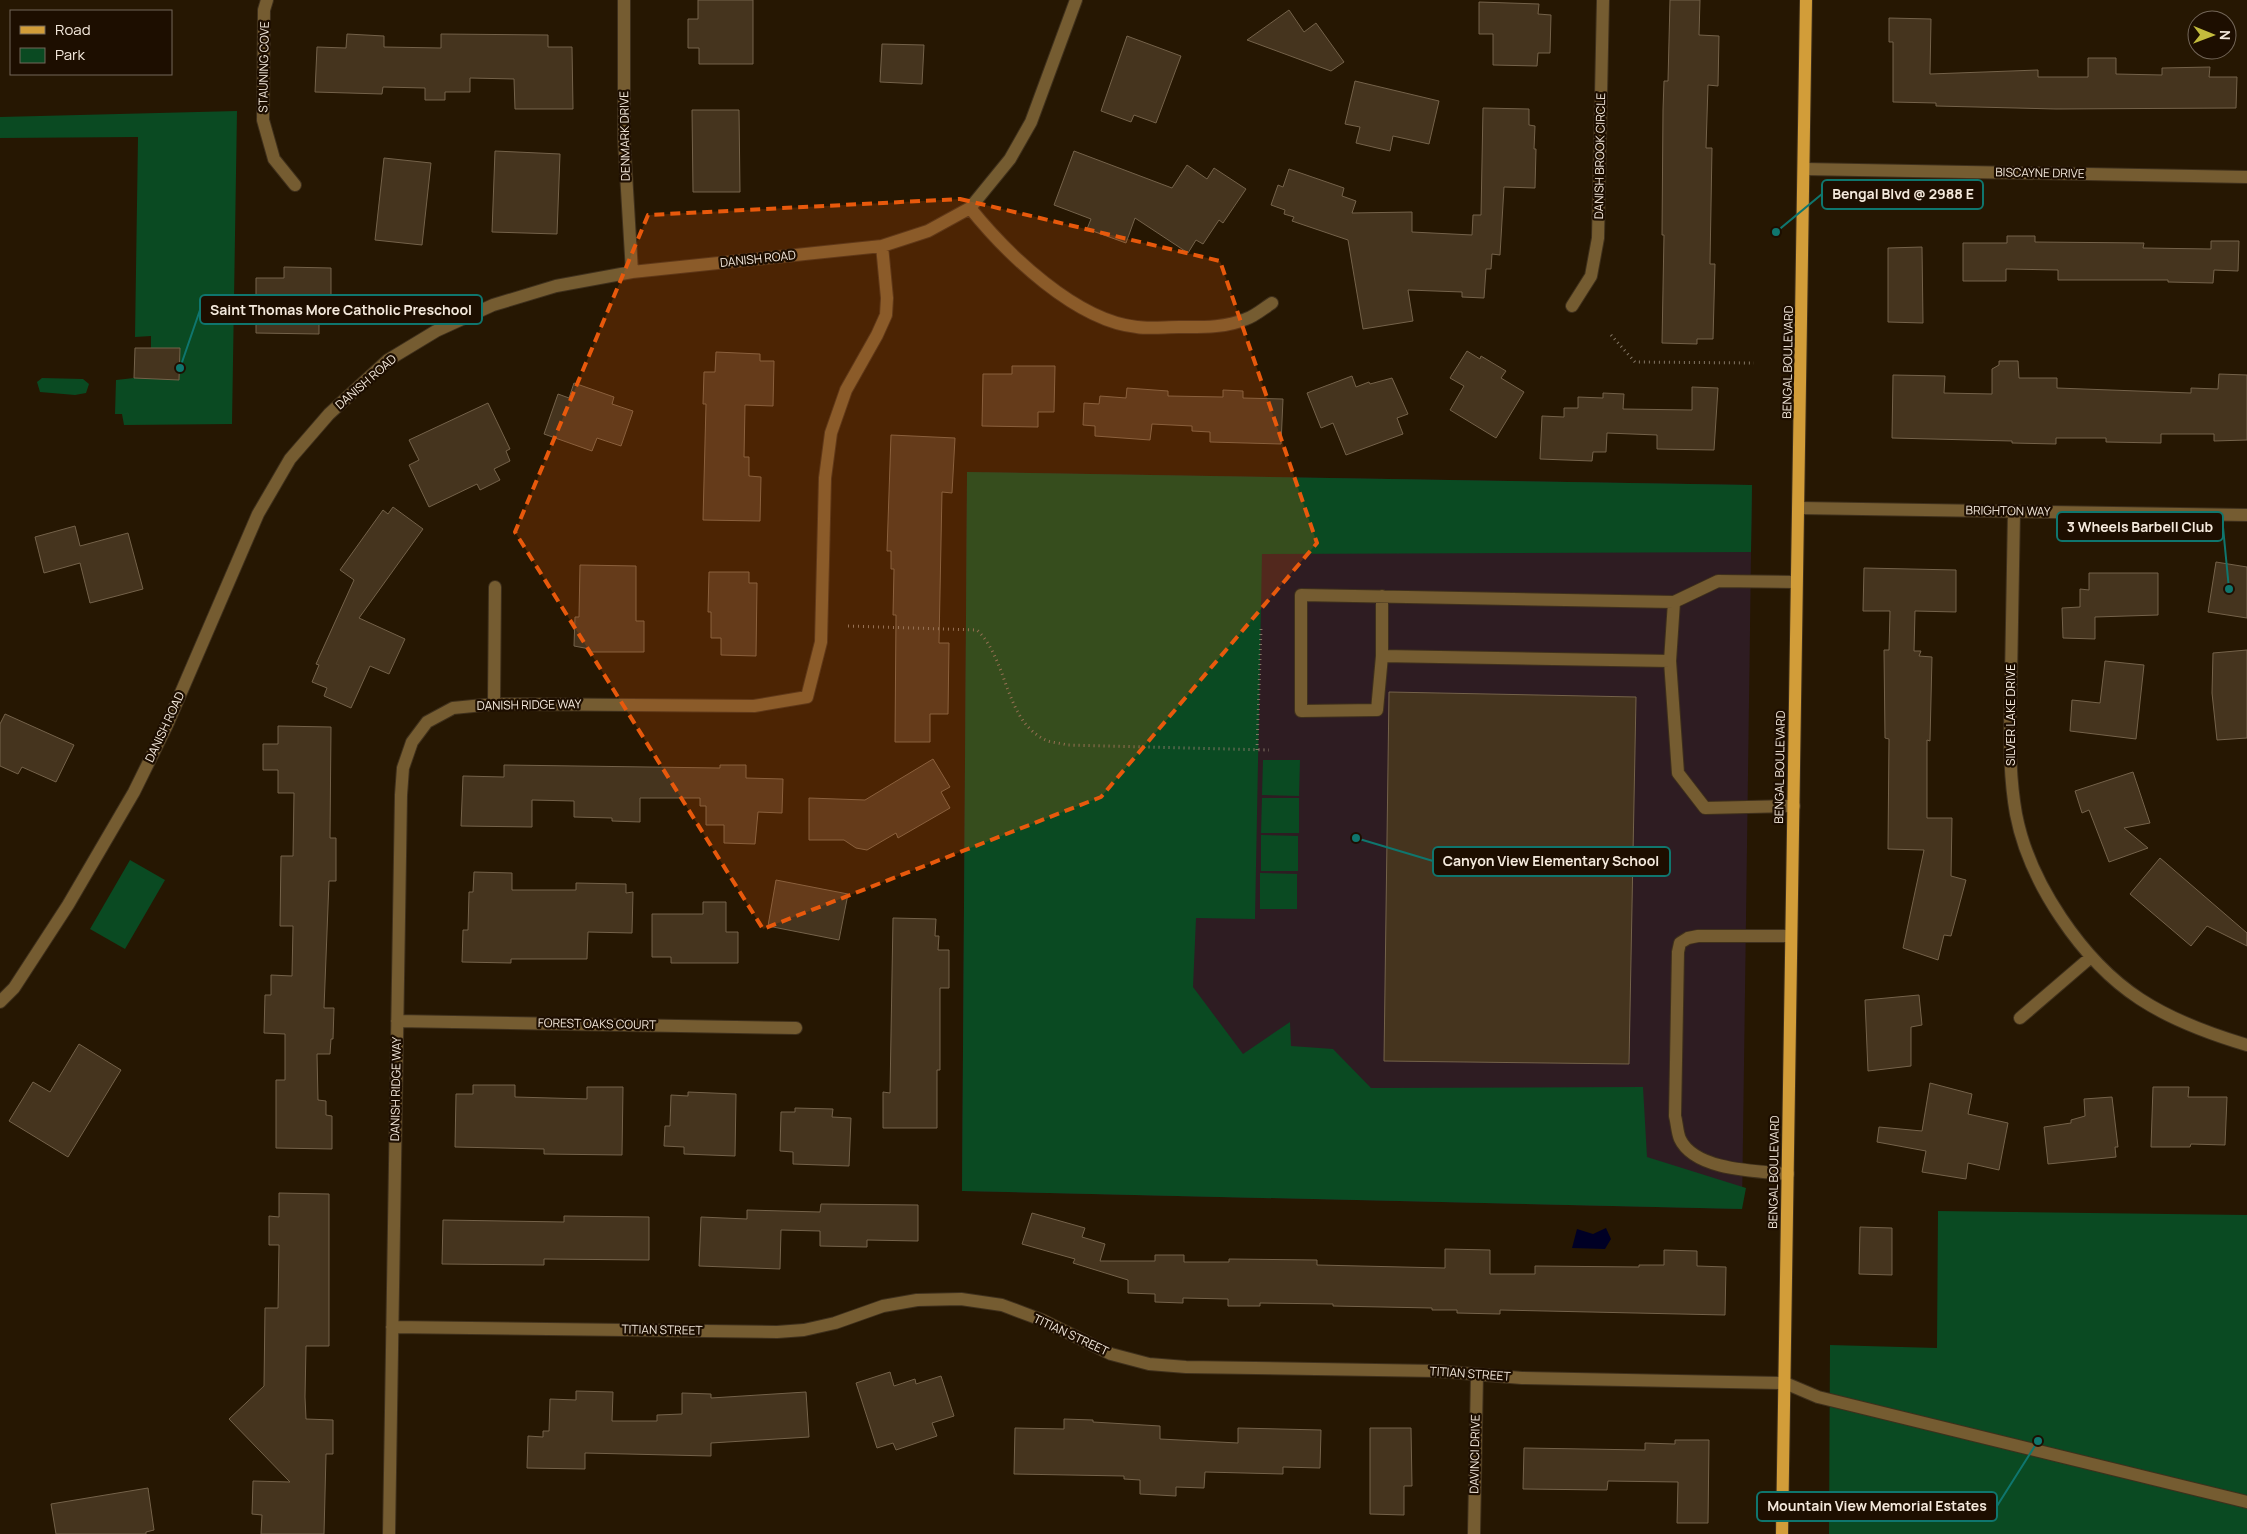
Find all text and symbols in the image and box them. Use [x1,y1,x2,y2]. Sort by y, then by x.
legend [10,10,172,75]
north arrow [2187,10,2237,60]
text: Road [55,19,91,40]
street label: STAUNING COVE [254,21,273,113]
text: N [2216,30,2235,40]
text: Park [55,44,85,65]
street label: DENMARK DRIVE [615,91,634,181]
street label: DANISH BROOK CIRCLE [1590,92,1609,219]
street label: BISCAYNE DRIVE [1995,163,2085,182]
callout: Bengal Blvd @ 2988 E [1822,180,1983,209]
text: Bengal Blvd @ 2988 E [1832,184,1974,203]
street label: DANISH ROAD [719,246,797,271]
callout: Saint Thomas More Catholic Preschool [200,295,482,324]
text: Saint Thomas More Catholic Preschool [210,300,472,319]
street label: BENGAL BOULEVARD [1778,305,1797,419]
street label: DANISH ROAD [331,350,400,413]
street label: BRIGHTON WAY [1965,501,2051,520]
callout: 3 Wheels Barbell Club [2057,512,2223,541]
text: 3 Wheels Barbell Club [2067,517,2214,536]
street label: SILVER LAKE DRIVE [2002,664,2019,766]
street label: DANISH ROAD [141,689,188,765]
street label: DANISH RIDGE WAY [477,695,582,714]
street label: BENGAL BOULEVARD [1770,710,1789,824]
callout: Canyon View Elementary School [1433,847,1670,876]
text: Canyon View Elementary School [1443,851,1659,870]
street label: FOREST OAKS COURT [538,1014,657,1033]
street label: DANISH RIDGE WAY [386,1036,405,1141]
street label: BENGAL BOULEVARD [1764,1115,1783,1229]
street label: TITIAN STREET [1031,1310,1112,1360]
street label: TITIAN STREET [621,1320,704,1339]
street label: TITIAN STREET [1429,1362,1512,1385]
street label: DAVINCI DRIVE [1465,1414,1484,1494]
callout: Mountain View Memorial Estates [1757,1492,1997,1521]
text: Mountain View Memorial Estates [1767,1496,1987,1515]

